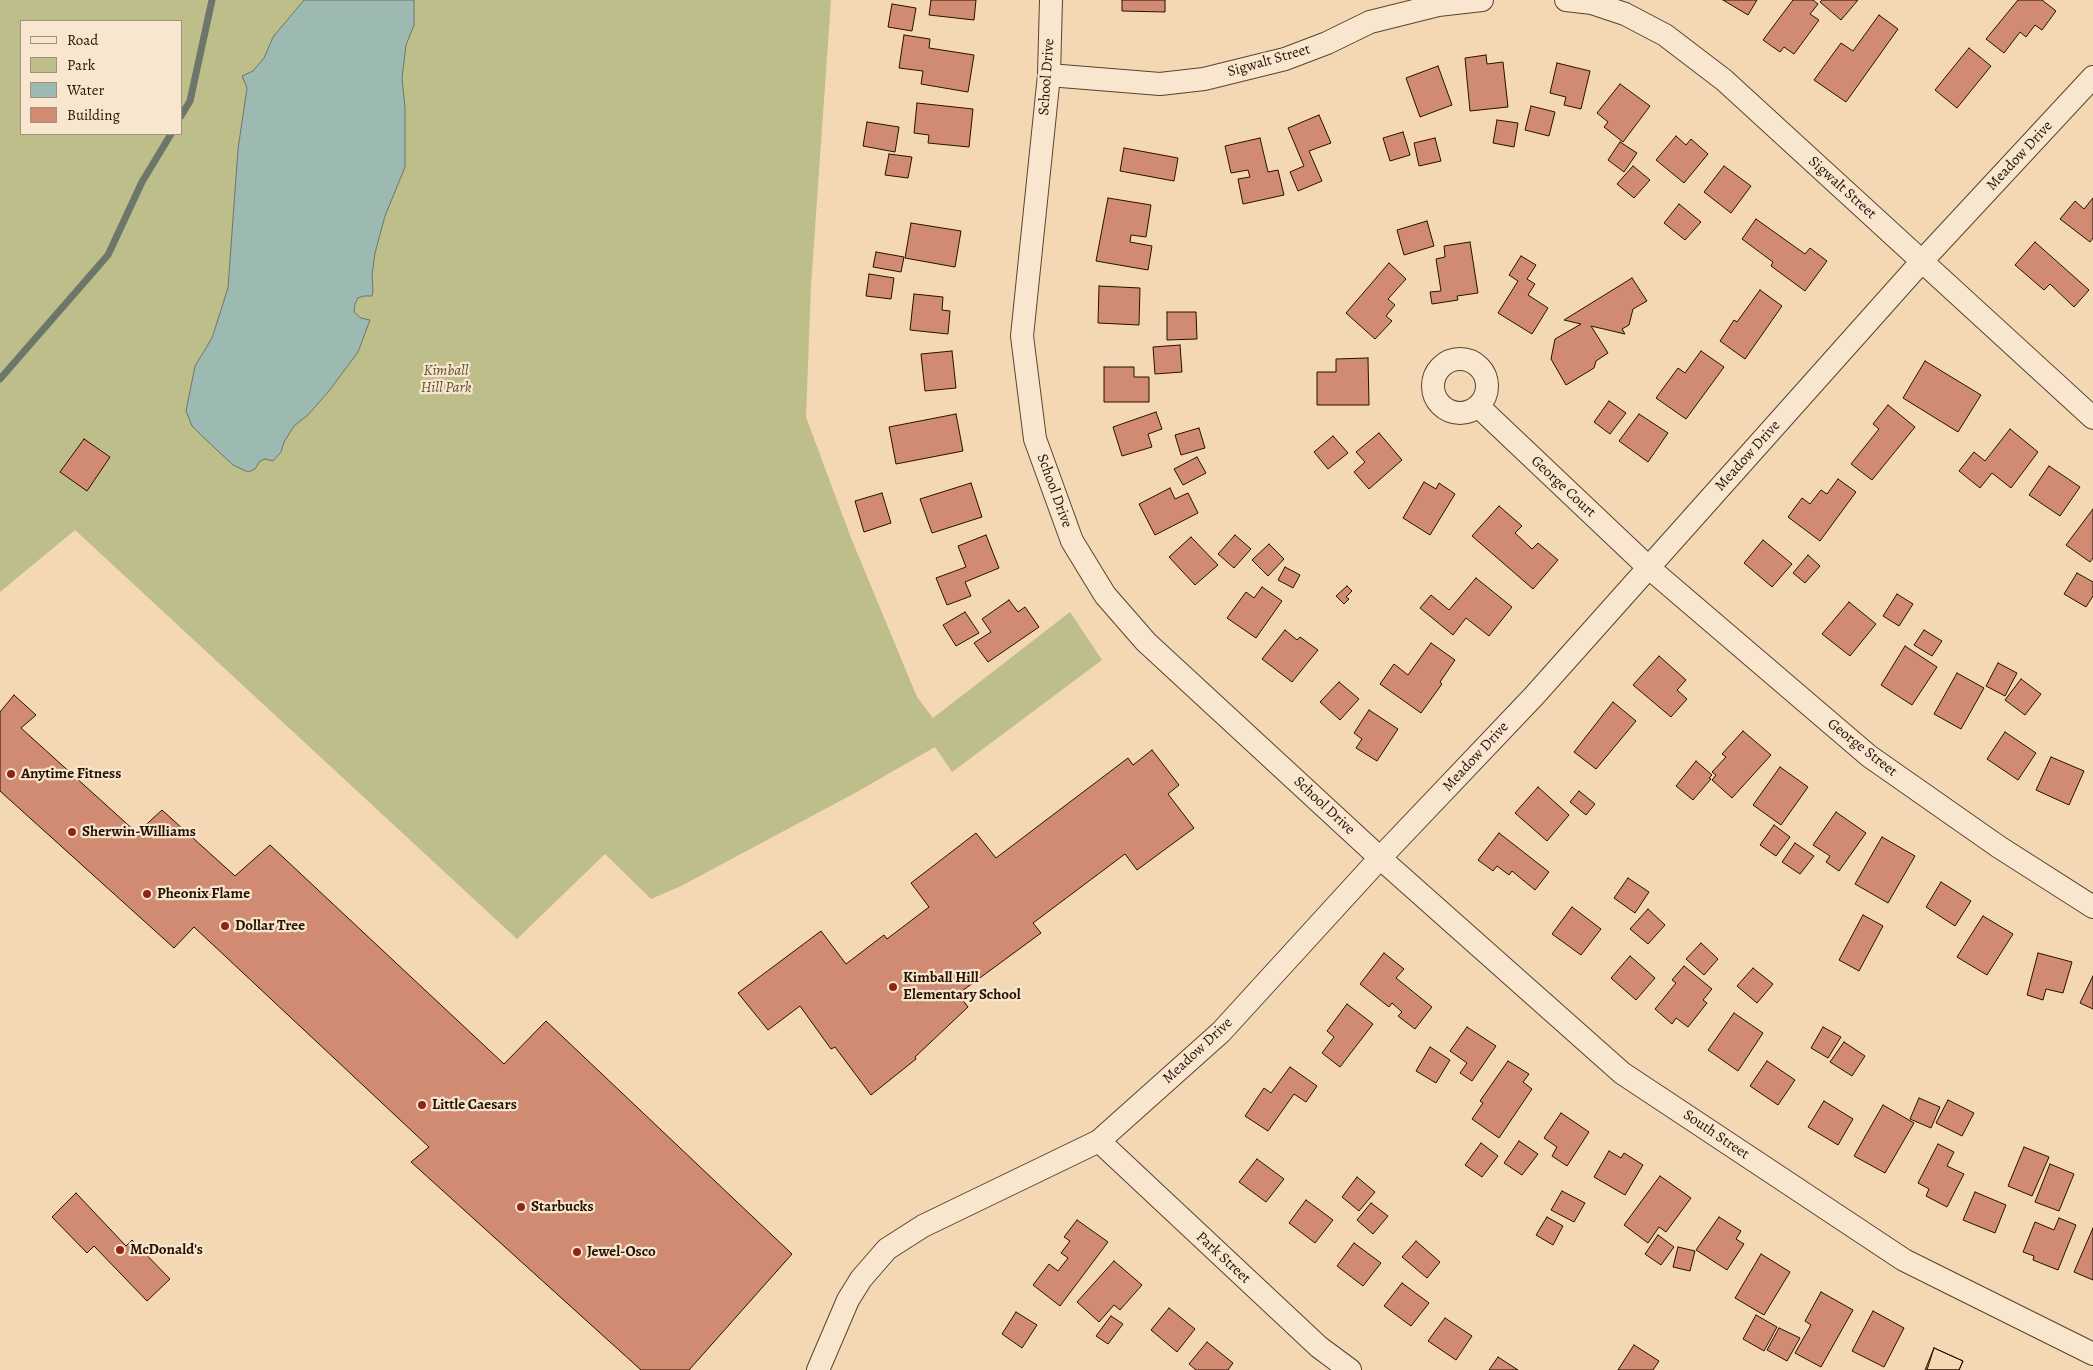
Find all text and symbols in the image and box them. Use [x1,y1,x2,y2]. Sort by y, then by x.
legend [20,20,182,135]
text: Road [67,30,98,50]
street label: School Drive [1035,38,1059,116]
street label: Sigwalt Street [1226,41,1312,81]
text: Park [67,55,95,75]
text: Water [67,80,104,100]
text: Building [67,105,120,125]
street label: Meadow Drive [1983,117,2057,195]
street label: Sigwalt Street [1804,153,1880,223]
park label: Kimball Hill Park [421,362,471,397]
street label: Meadow Drive [1712,417,1784,495]
street label: School Drive [1032,452,1076,530]
street label: George Court [1527,452,1599,522]
street label: George Street [1823,715,1901,781]
street label: Meadow Drive [1439,718,1513,796]
place label: Anytime Fitness [21,765,121,783]
marker: Anytime Fitness [5,768,17,780]
street label: School Drive [1290,773,1358,839]
place label: Sherwin-Williams [82,823,196,841]
marker: Sherwin-Williams [66,826,78,838]
place label: Pheonix Flame [157,885,250,903]
marker: Pheonix Flame [141,888,153,900]
place label: Dollar Tree [235,917,305,935]
marker: Dollar Tree [219,920,231,932]
place label: Kimball Hill Elementary School [903,969,1021,1004]
marker: Kimball Hill Elementary School [887,981,899,993]
street label: Meadow Drive [1159,1014,1237,1088]
place label: Little Caesars [432,1096,517,1114]
marker: Little Caesars [416,1099,428,1111]
street label: South Street [1679,1106,1753,1164]
place label: Starbucks [531,1198,593,1216]
marker: Starbucks [515,1201,527,1213]
street label: Park Street [1192,1228,1254,1288]
place label: McDonald's [130,1241,203,1259]
place label: Jewel-Osco [587,1243,656,1261]
marker: McDonald's [114,1244,126,1256]
marker: Jewel-Osco [571,1246,583,1258]

